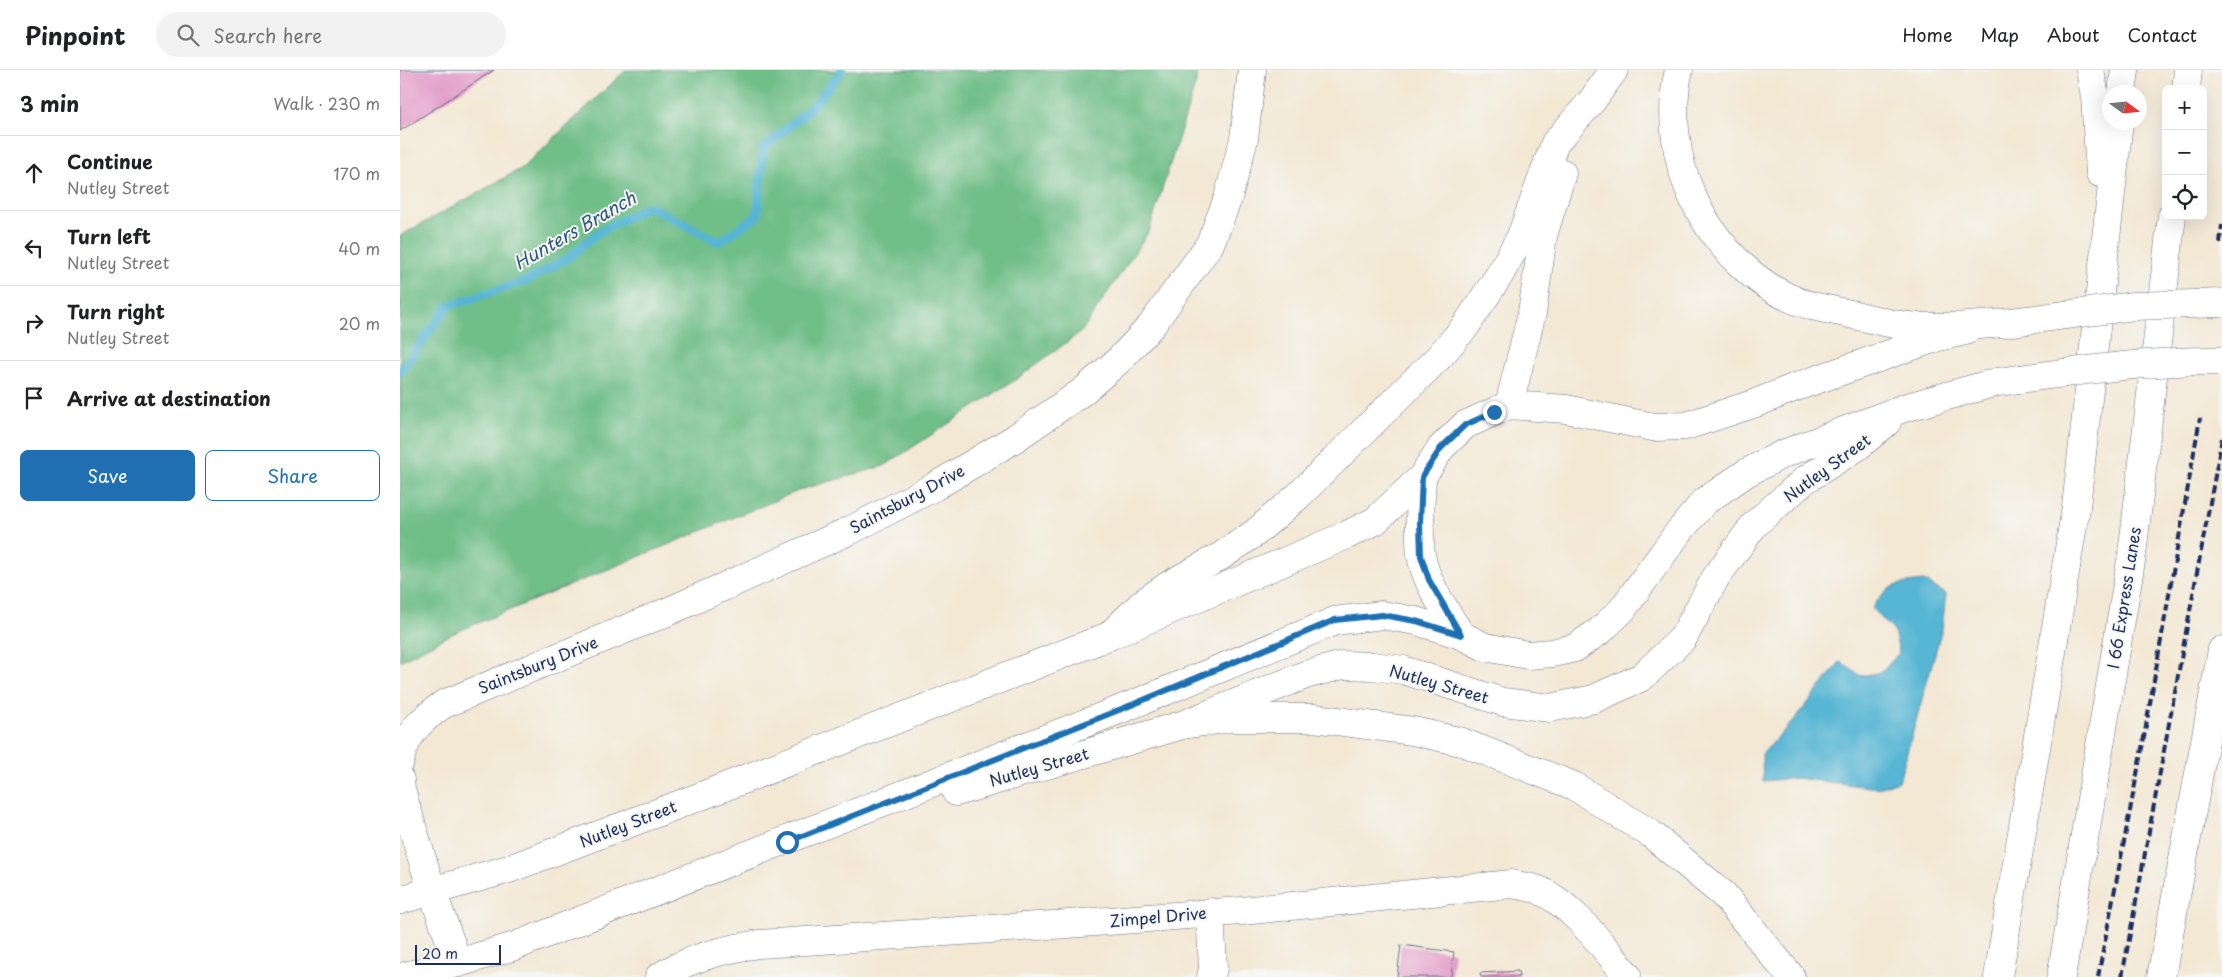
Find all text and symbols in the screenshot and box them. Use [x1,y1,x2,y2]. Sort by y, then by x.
search box [156,12,506,57]
text: Pinpoint [25,17,126,53]
icon: search [174,21,202,49]
text: Search here [214,21,322,49]
text: Home [1902,21,1952,48]
text: Map [1980,21,2019,48]
text: About [2047,21,2099,48]
text: Contact [2127,21,2197,48]
north arrow [2102,85,2147,130]
map controls [2162,85,2207,220]
button: + [2162,85,2207,130]
text: 3 min [20,87,79,119]
text: Walk · 230 m [273,91,380,115]
button: − [2162,130,2207,175]
text: Continue [67,147,153,175]
icon: ahead [20,159,48,187]
text: 170 m [334,161,380,185]
text: Nutley Street [67,175,169,199]
button: locate [2162,175,2207,220]
water label: Hunters Branch [508,184,641,276]
text: Turn left [67,222,151,250]
icon: left [20,234,48,262]
text: 40 m [338,236,380,260]
text: Nutley Street [67,250,169,274]
text: Turn right [67,297,165,325]
icon: right [20,309,48,337]
text: 20 m [339,311,380,335]
text: Nutley Street [67,325,169,349]
icon: arrive [20,384,48,412]
text: Arrive at destination [67,384,271,412]
route end [1483,401,1506,424]
street label: Nutley Street [1778,427,1875,507]
button: Save [20,450,195,501]
button: Share [205,450,380,501]
street label: Saintsbury Drive [845,458,968,539]
street label: I 66 Express Lanes [2100,525,2146,671]
street label: Saintsbury Drive [474,629,601,699]
street label: Nutley Street [1387,657,1492,709]
street label: Nutley Street [986,740,1092,792]
street label: Nutley Street [576,793,680,853]
route start [776,831,799,854]
street label: Zimpel Drive [1108,900,1208,932]
scale bar [415,942,501,965]
text: 20 m [422,943,458,964]

